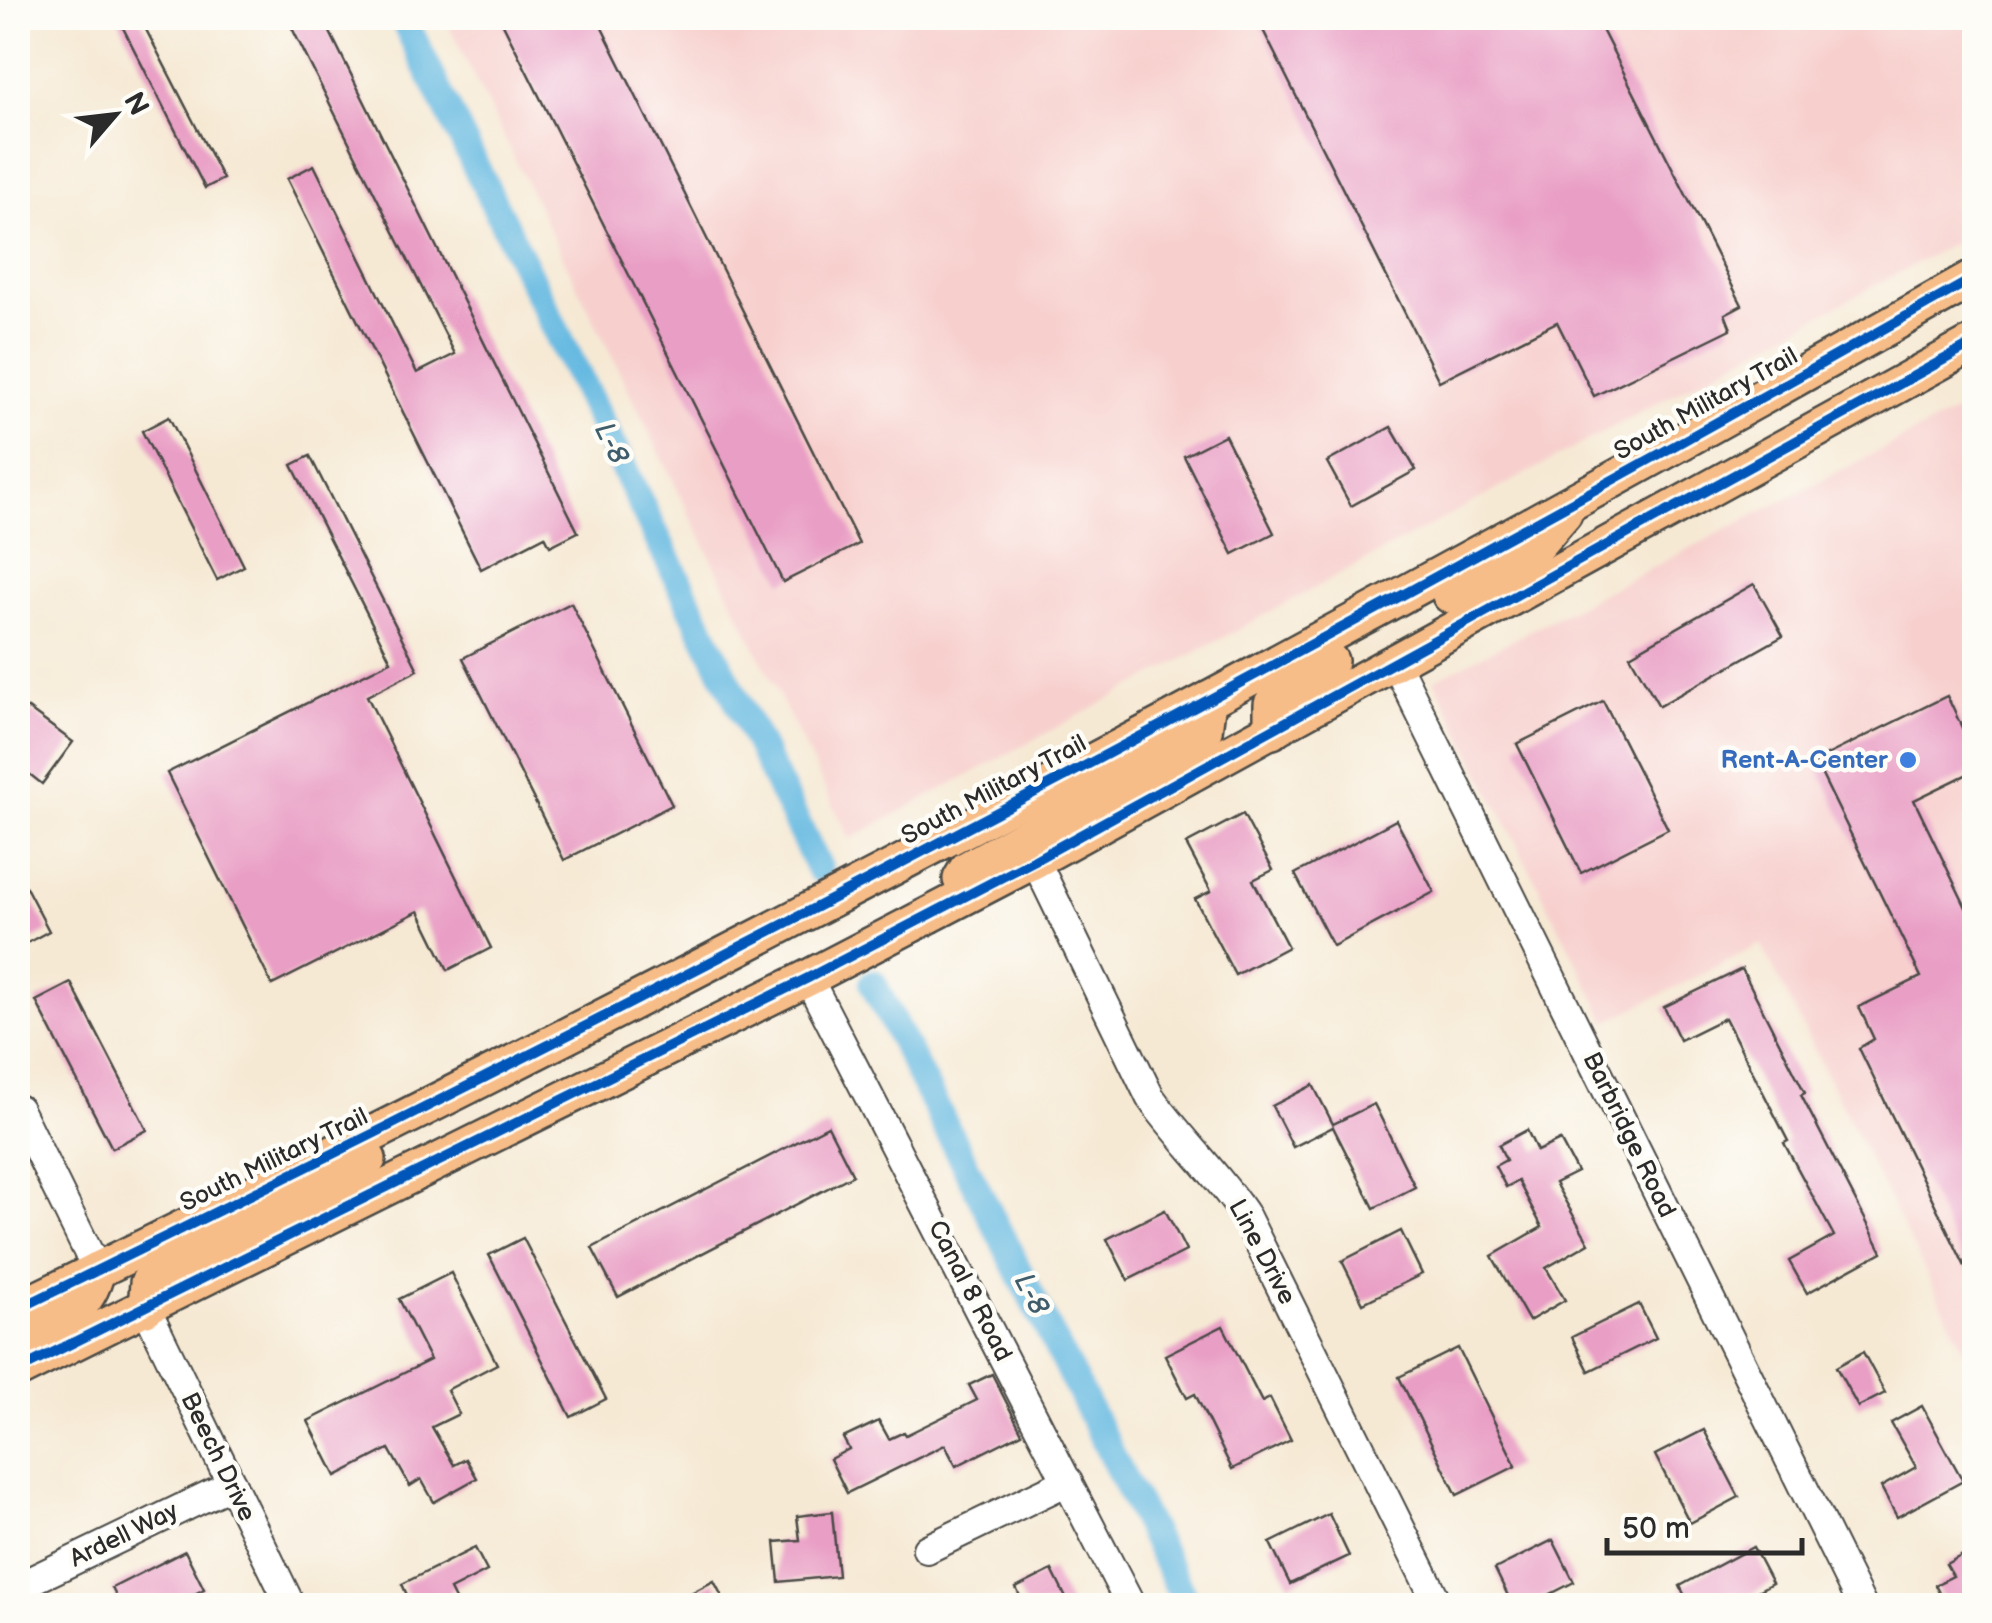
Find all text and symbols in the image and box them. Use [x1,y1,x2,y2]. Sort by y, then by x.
north arrow [65,65,165,165]
text: N [116,87,155,121]
street label: South Military Trail [1609,341,1803,467]
water label: L-8 [587,417,635,470]
street label: South Military Trail [896,728,1092,852]
place label: Rent-A-Center [1721,745,1889,776]
marker: Rent-A-Center [1897,749,1919,771]
street label: Barbridge Road [1576,1047,1682,1223]
street label: South Military Trail [175,1101,373,1219]
street label: Line Drive [1221,1194,1303,1310]
street label: Canal 8 Road [921,1215,1019,1367]
water label: L-8 [1007,1268,1056,1321]
street label: Beech Drive [174,1388,263,1527]
scale bar [1607,1493,1802,1555]
street label: Ardell Way [65,1495,184,1575]
text: 50 m [1622,1511,1690,1547]

